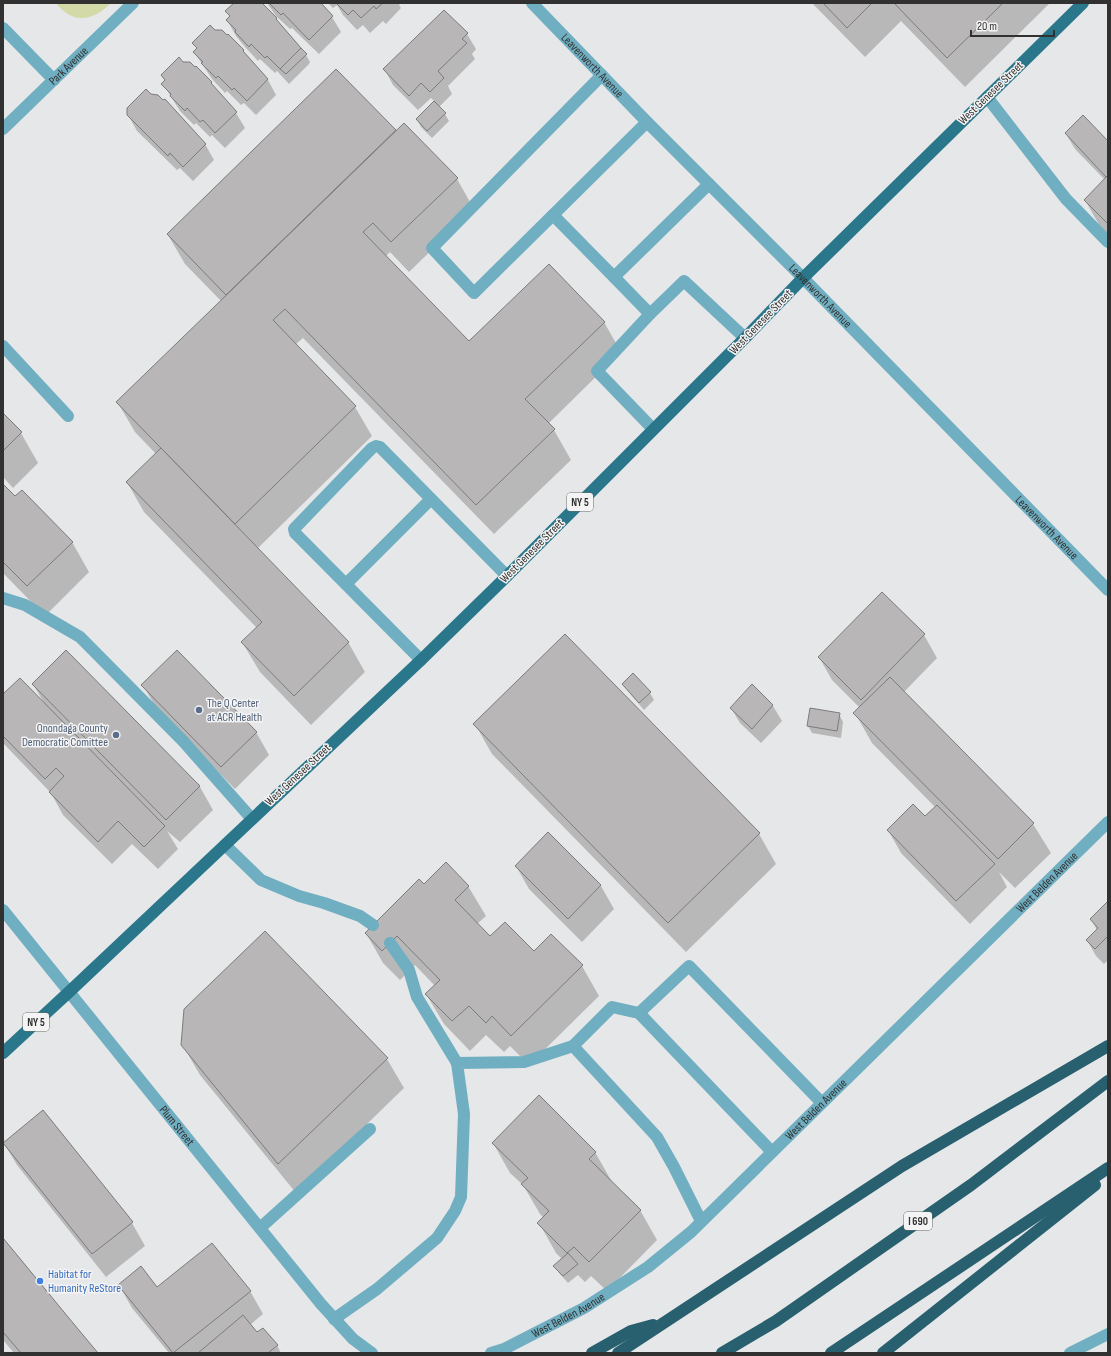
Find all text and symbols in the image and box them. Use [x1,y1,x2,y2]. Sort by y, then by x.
scale bar [971,12,1054,38]
text: 20 m [977,19,997,34]
street label: Leavenworth Avenue [558,30,627,101]
street label: Park Avenue [46,43,91,88]
street label: West Genesee Street [955,58,1027,128]
street label: Leavenworth Avenue [786,261,855,331]
street label: West Genesee Street [726,286,796,358]
street label: Leavenworth Avenue [1012,492,1082,563]
road number: NY 5 [567,493,593,511]
street label: West Genesee Street [497,516,567,586]
place label: The Q Center at ACR Health [207,696,262,725]
marker: The Q Center at ACR Health [194,705,204,715]
place label: Onondaga County Democratic Comittee [22,721,108,750]
marker: Onondaga County Democratic Comittee [111,730,121,740]
street label: West Genesee Street [262,741,334,809]
street label: West Belden Avenue [1013,848,1081,916]
road number: NY 5 [23,1013,49,1031]
street label: West Belden Avenue [782,1075,850,1143]
street label: Plum Street [156,1102,198,1149]
road number: I 690 [904,1212,932,1230]
place label: Habitat for Humanity ReStore [48,1267,121,1296]
marker: Habitat for Humanity ReStore [35,1276,45,1286]
street label: West Belden Avenue [529,1289,608,1341]

